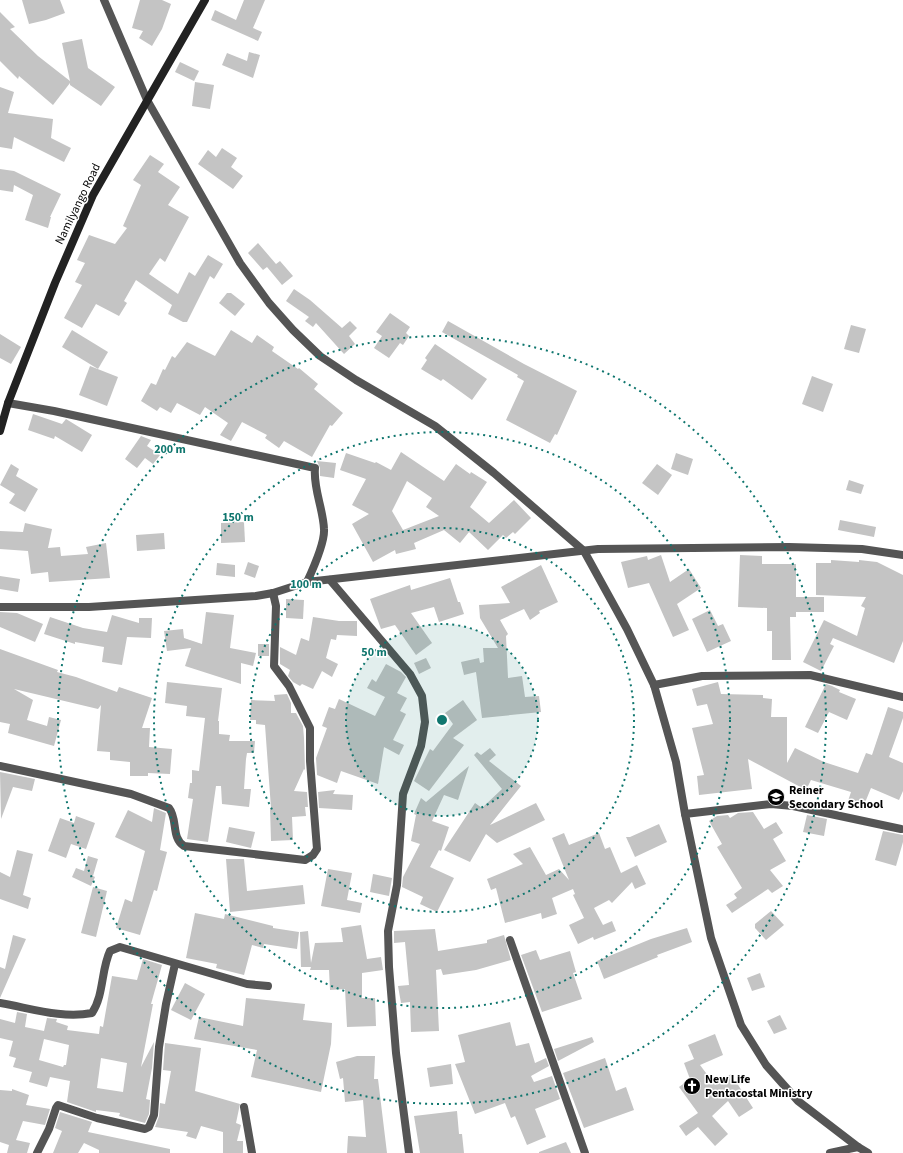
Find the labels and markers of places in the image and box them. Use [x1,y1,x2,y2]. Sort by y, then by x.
centre of rings [435,713,449,727]
place label: Reiner Secondary School [789,782,884,813]
school or university icon: Reiner Secondary School [766,787,786,807]
place label: New Life Pentacostal Ministry [705,1071,813,1102]
church icon: New Life Pentacostal Ministry [682,1076,702,1096]

